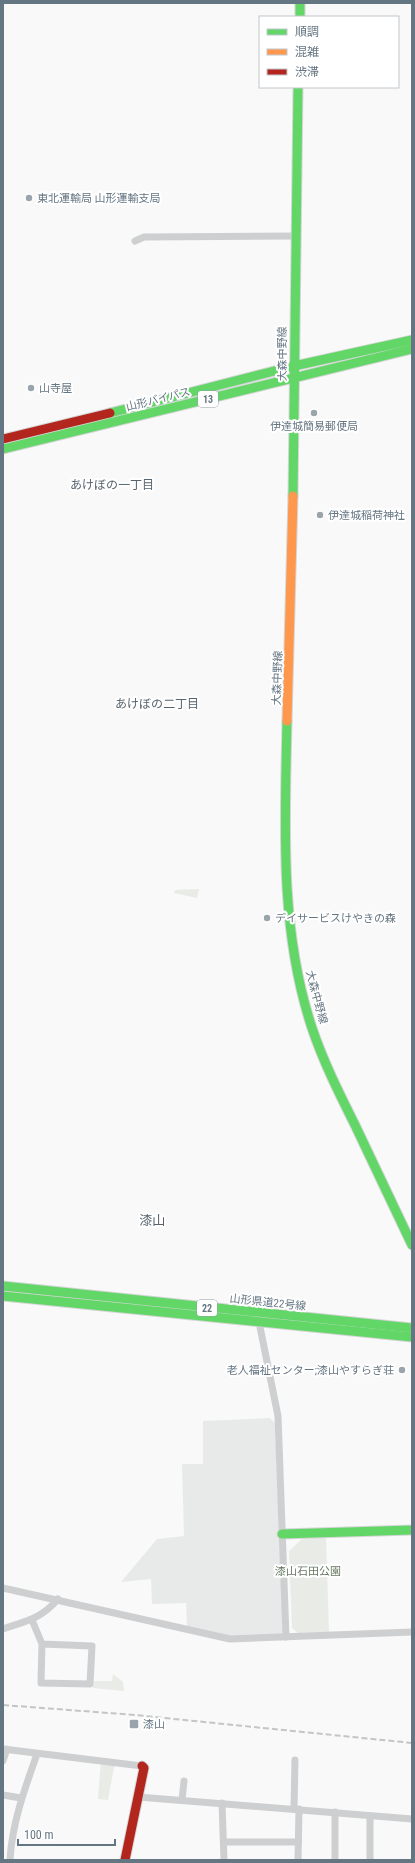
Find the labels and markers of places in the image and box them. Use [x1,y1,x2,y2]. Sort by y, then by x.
place label: 東北運輸局 山形運輸支局 [37,192,161,205]
marker: 東北運輸局 山形運輸支局 [24,193,34,203]
place label: 山寺屋 [39,382,72,395]
marker: 山寺屋 [26,383,36,393]
marker: 伊達城簡易郵便局 [309,408,319,418]
place label: 伊達城簡易郵便局 [270,420,358,433]
place label: 伊達城稲荷神社 [328,509,405,522]
marker: 伊達城稲荷神社 [315,510,325,520]
place label: デイサービスけやきの森 [275,912,396,925]
marker: デイサービスけやきの森 [262,913,272,923]
place label: 老人福祉センター;漆山やすらぎ荘 [227,1364,394,1377]
marker: 老人福祉センター;漆山やすらぎ荘 [397,1365,407,1375]
marker: 漆山 [128,1718,140,1730]
place label: 漆山 [143,1718,165,1731]

